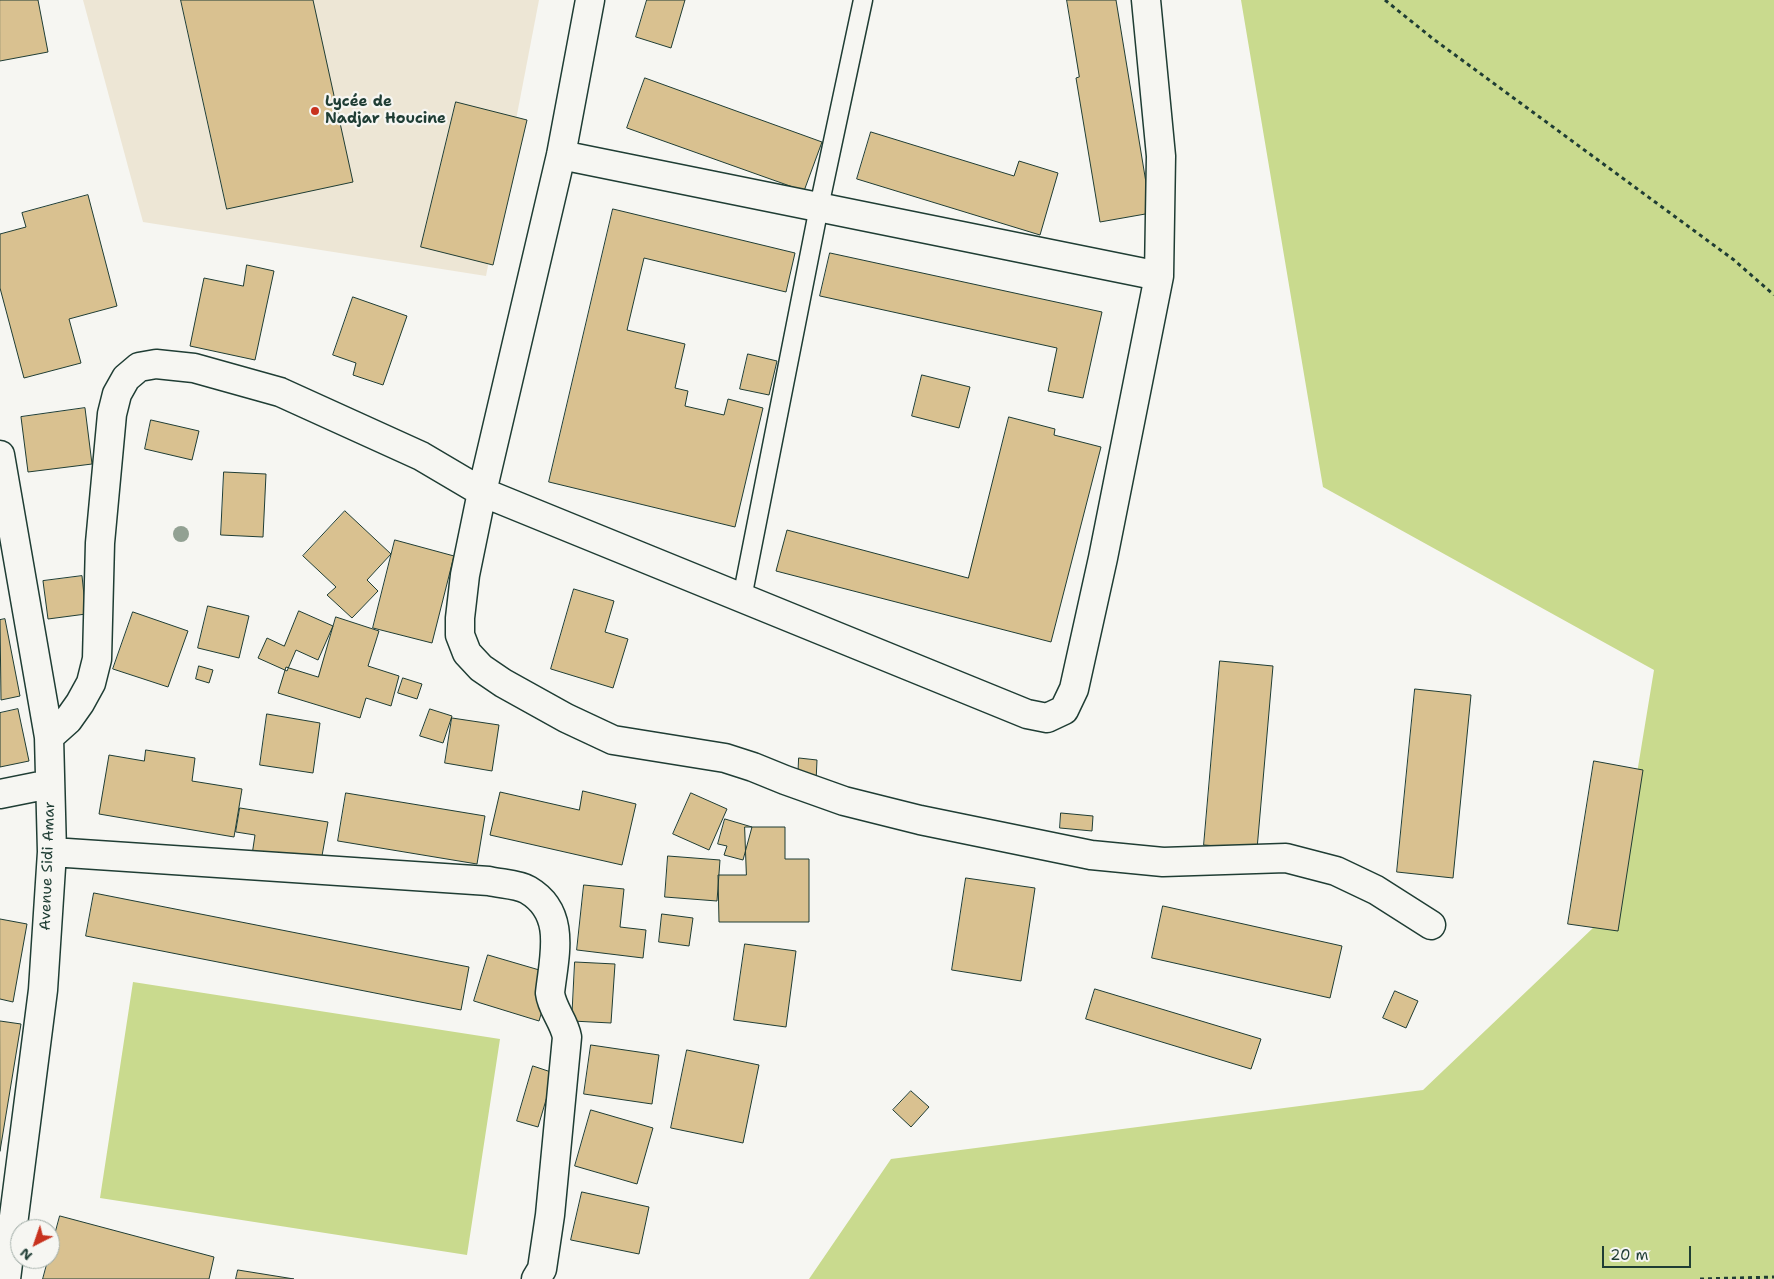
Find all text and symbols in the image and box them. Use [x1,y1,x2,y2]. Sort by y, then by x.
place label: Lycée de Nadjar Houcine [325,93,446,128]
marker: Lycée de Nadjar Houcine [309,105,321,117]
street label: Avenue Sidi Amar [37,801,59,931]
north arrow [10,1219,60,1269]
scale bar [1604,1236,1693,1268]
text: N [16,1244,36,1265]
text: 20 m [1610,1245,1649,1265]

